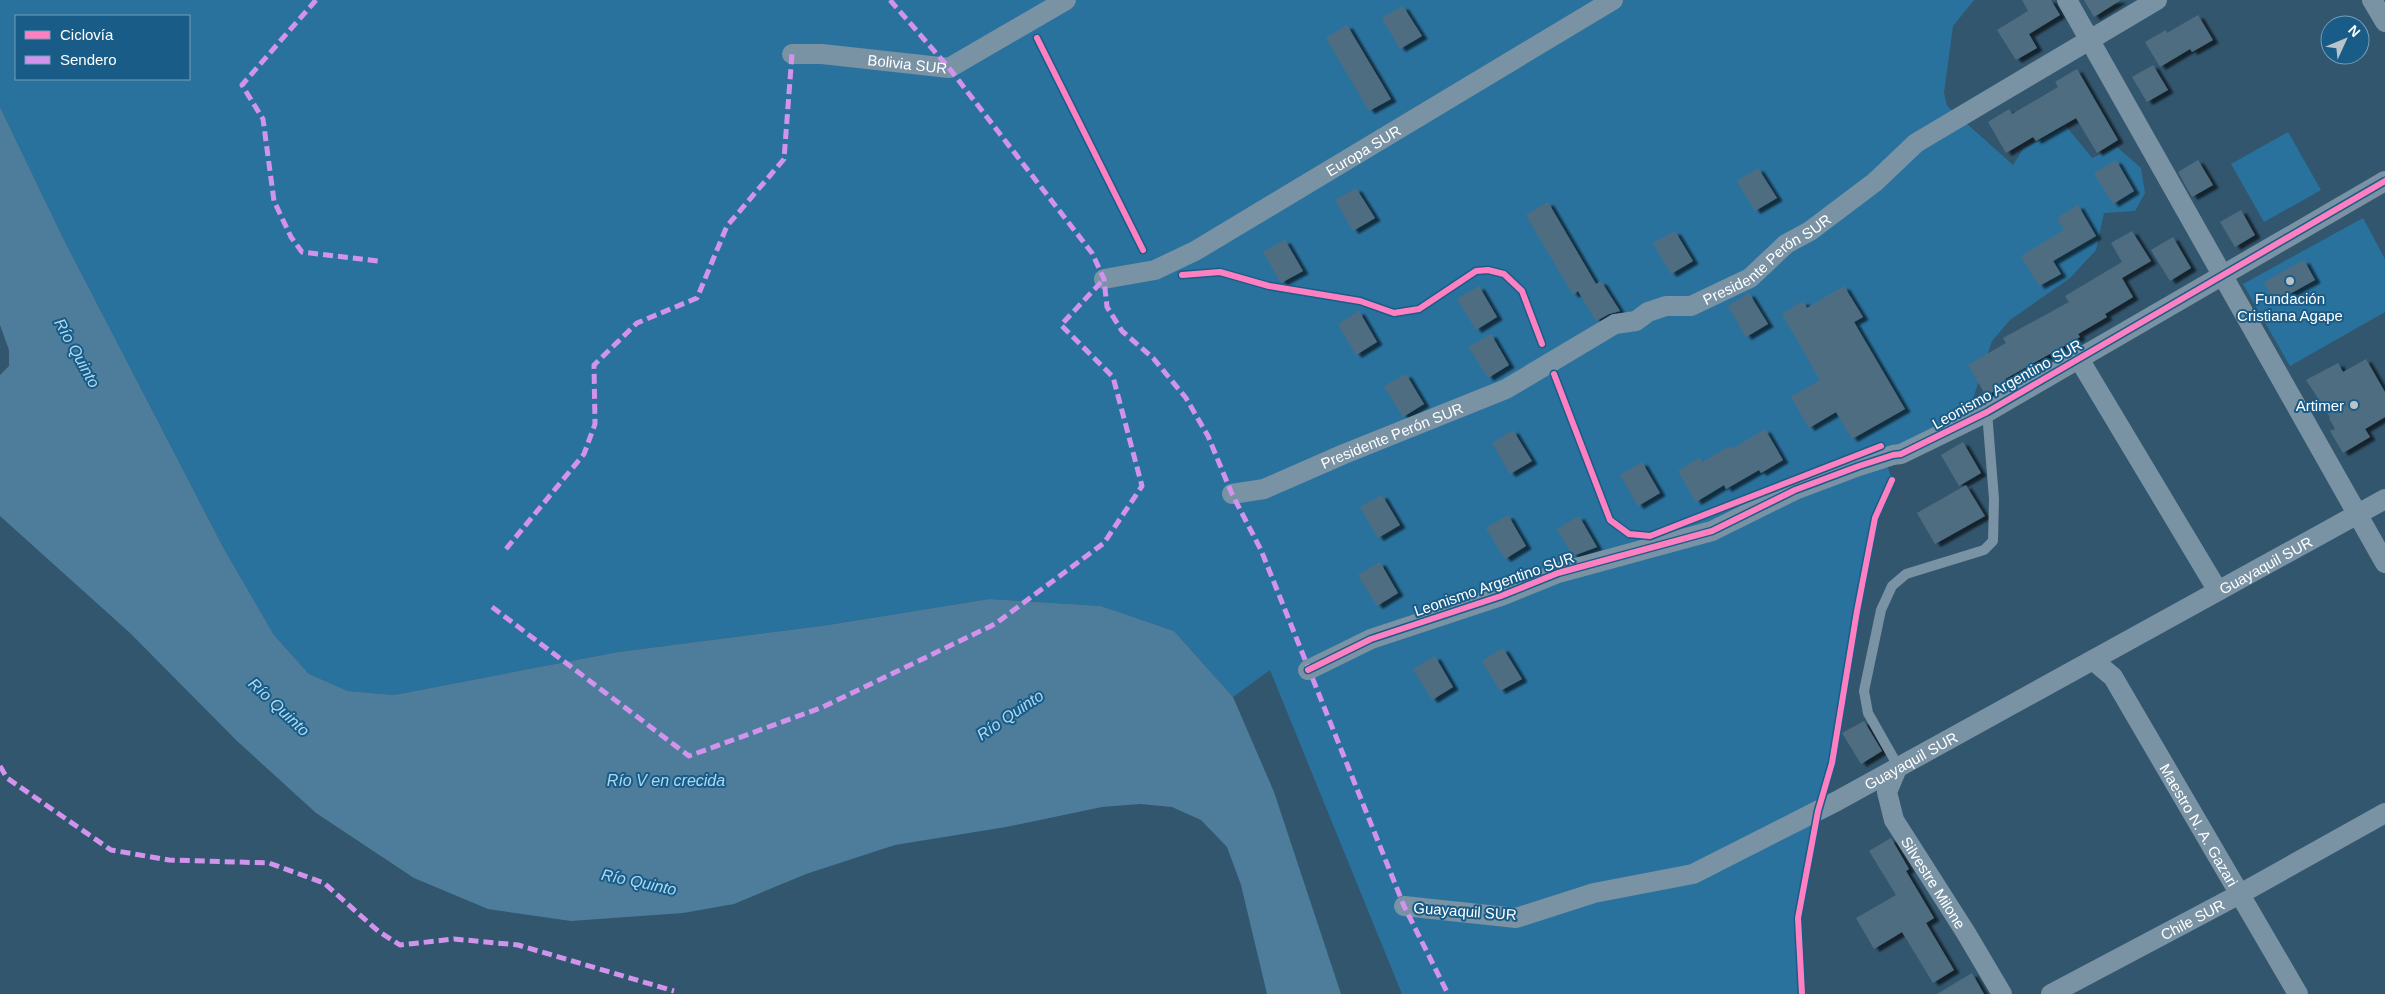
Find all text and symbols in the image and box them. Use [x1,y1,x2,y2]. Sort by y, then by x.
legend [15,15,190,80]
north arrow [2320,15,2370,65]
text: N [2345,22,2364,40]
text: Ciclovía [60,26,114,43]
text: Sendero [60,51,117,68]
street label: Bolivia SUR [867,51,948,76]
street label: Europa SUR [1322,121,1404,179]
street label: Presidente Perón SUR [1700,210,1834,308]
marker: Fundación Cristiana Agape [2284,275,2296,287]
place label: Fundación Cristiana Agape [2237,290,2343,324]
water label: Río Quinto [51,315,103,391]
street label: Leonismo Argentino SUR [1929,336,2085,432]
place label: Artimer [2296,397,2344,414]
street label: Presidente Perón SUR [1318,399,1465,472]
marker: Artimer [2348,399,2360,411]
street label: Guayaquil SUR [2216,532,2315,597]
street label: Leonismo Argentino SUR [1412,548,1577,619]
water label: Río Quinto [245,675,313,739]
water label: Río Quinto [974,687,1047,743]
street label: Guayaquil SUR [1861,728,1960,793]
street label: Maestro N. A. Gazari [2157,760,2242,889]
water label: Río V en crecida [607,772,725,789]
street label: Silvestre Milone [1898,833,1969,932]
water label: Río Quinto [600,866,678,898]
street label: Chile SUR [2157,895,2228,943]
street label: Guayaquil SUR [1413,899,1517,923]

